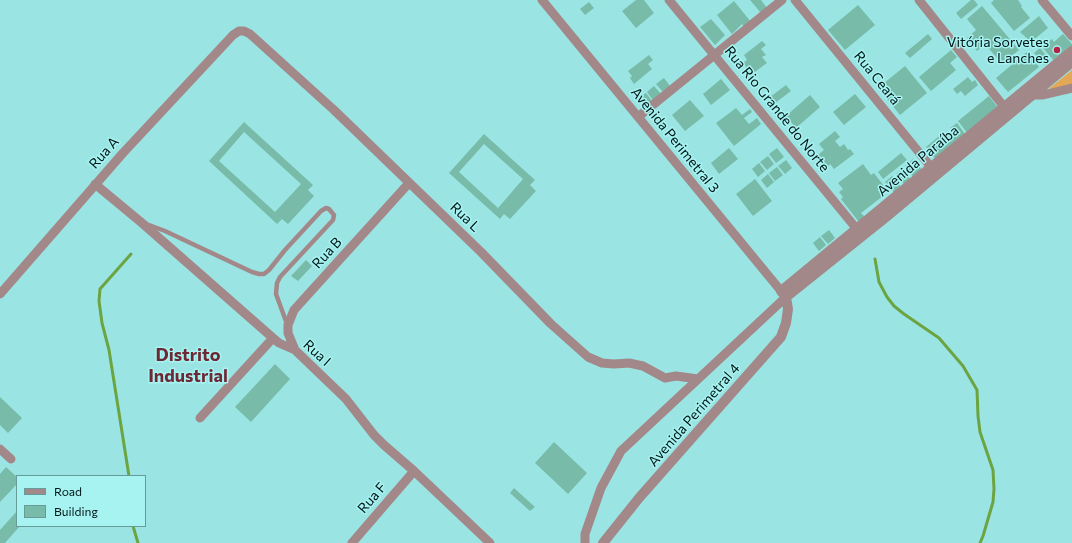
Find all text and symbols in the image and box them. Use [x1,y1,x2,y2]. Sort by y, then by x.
place label: Vitória Sorvetes e Lanches [947,34,1049,66]
street label: Rua Rio Grande do Norte [721,43,833,175]
marker: Vitória Sorvetes e Lanches [1052,45,1062,55]
street label: Rua Ceará [850,48,904,108]
street label: Avenida Perimetral 3 [627,84,723,196]
street label: Avenida Paraíba [874,122,962,200]
street label: Rua A [85,134,123,172]
street label: Rua L [447,199,483,235]
street label: Rua B [309,234,345,272]
street label: Rua I [300,336,334,370]
district label: Distrito Industrial [148,344,228,386]
street label: Avenida Perimetral 4 [645,360,743,470]
legend [16,475,146,527]
street label: Rua F [354,479,390,517]
text: Road [54,484,82,498]
text: Building [54,504,98,518]

